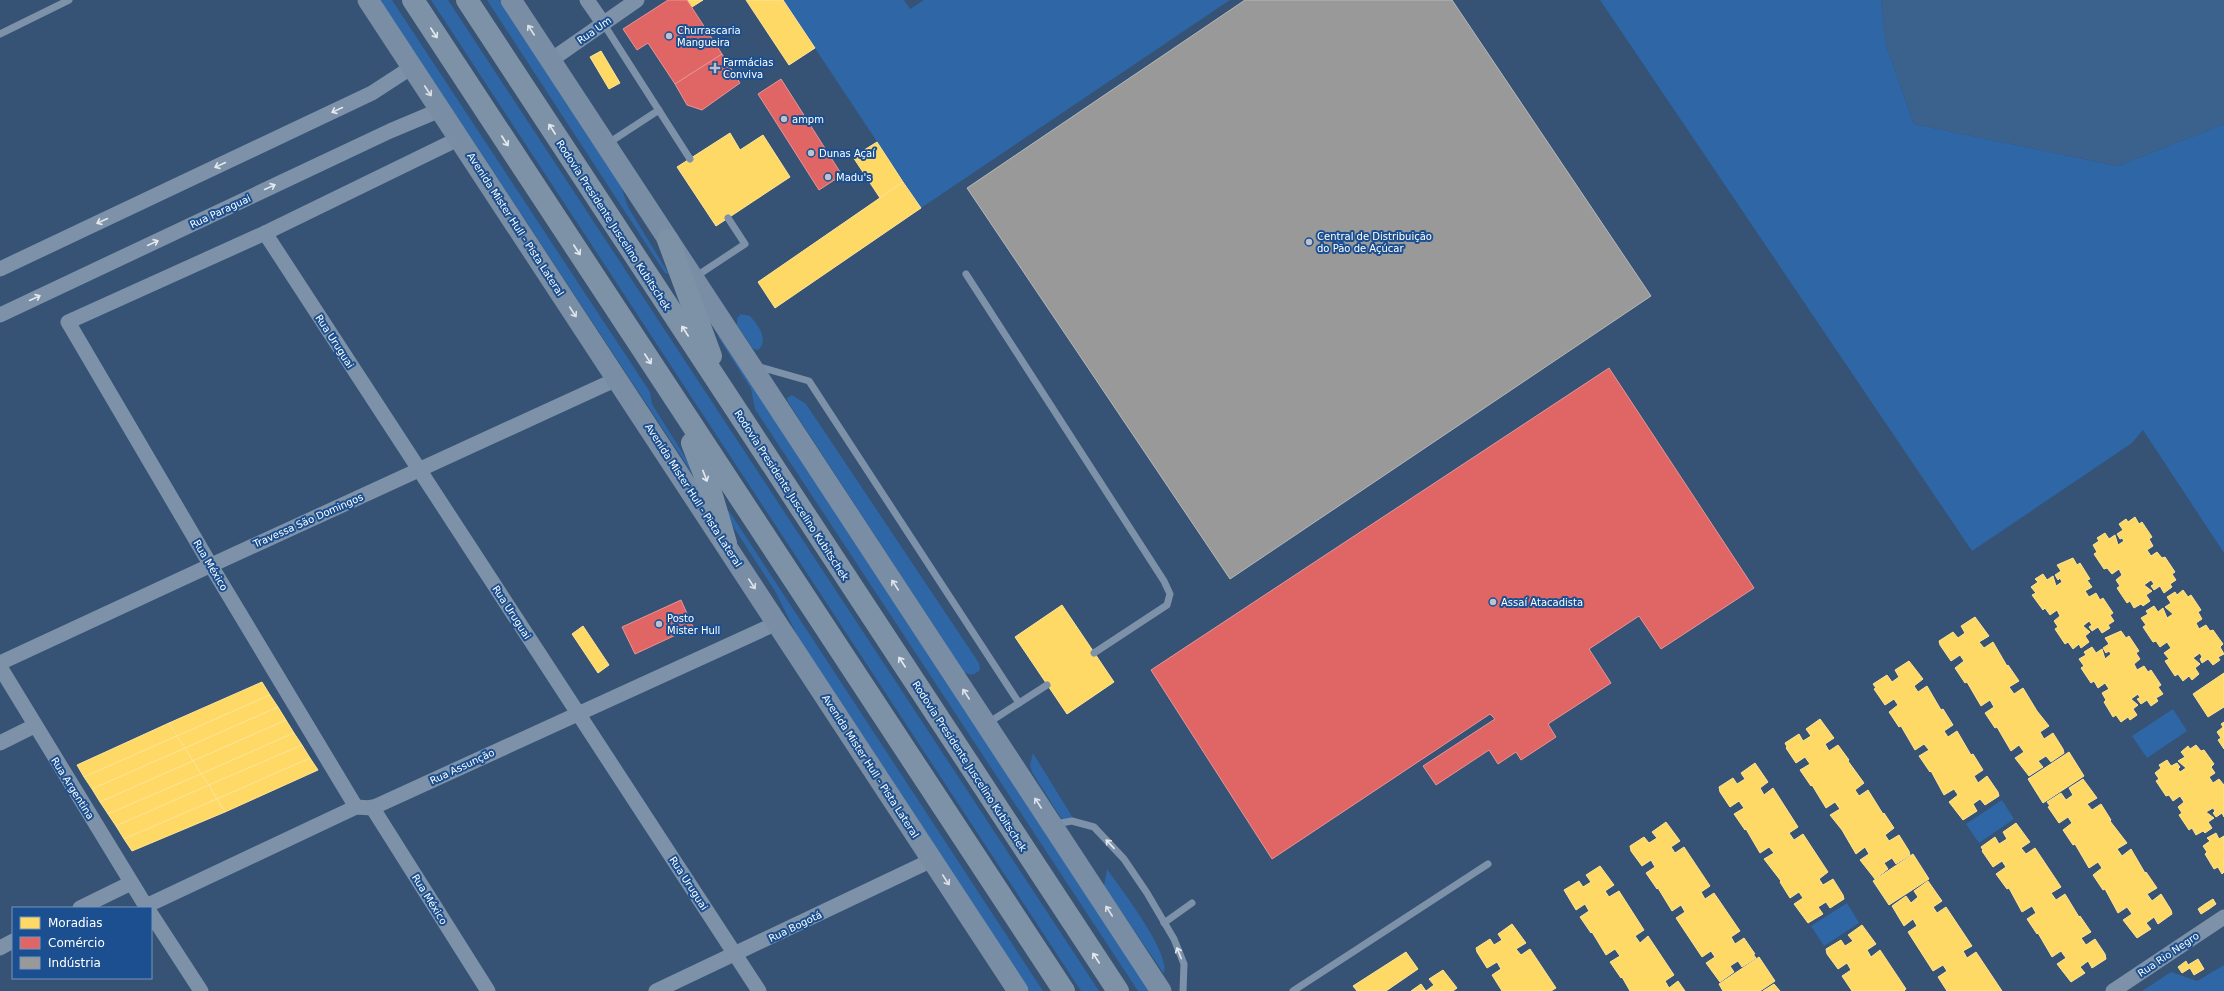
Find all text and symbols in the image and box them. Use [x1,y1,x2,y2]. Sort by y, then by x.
street label: Rua Um [575,15,614,46]
one-way arrow [527,25,535,36]
place label: Churrascaria Mangueira [677,25,741,48]
one-way arrow [430,27,438,38]
marker: Churrascaria Mangueira [664,31,674,41]
place label: Farmácias Conviva [723,57,773,80]
marker: Farmácias Conviva [710,63,720,73]
one-way arrow [424,85,432,96]
one-way arrow [332,107,344,114]
marker: ampm [779,114,789,124]
place label: ampm [792,114,824,125]
one-way arrow [548,124,556,135]
one-way arrow [502,135,510,147]
street label: Rodovia Presidente Juscelino Kubitschek [554,138,673,313]
marker: Dunas Açaí [806,148,816,158]
place label: Dunas Açaí [819,148,876,159]
street label: Avenida Mister Hull - Pista Lateral [465,151,566,298]
one-way arrow [214,162,226,169]
marker: Madu's [823,172,833,182]
place label: Madu's [836,172,871,183]
one-way arrow [264,183,276,190]
street label: Rua Paraguai [188,193,252,230]
one-way arrow [97,218,109,225]
place label: Central de Distribuição do Pão de Açúcar [1317,231,1432,254]
marker: Central de Distribuição do Pão de Açúcar [1304,237,1314,247]
one-way arrow [146,239,158,246]
one-way arrow [573,244,581,255]
one-way arrow [29,294,41,301]
one-way arrow [569,306,577,317]
street label: Rua Uruguai [313,312,356,370]
one-way arrow [680,326,689,337]
one-way arrow [644,353,652,364]
street label: Rodovia Presidente Juscelino Kubitschek [732,408,851,583]
street label: Avenida Mister Hull - Pista Lateral [643,422,744,569]
one-way arrow [702,470,710,482]
street label: Travessa São Domingos [251,491,365,550]
street label: Rua México [191,538,230,593]
one-way arrow [748,578,756,589]
one-way arrow [891,580,899,591]
street label: Rua Uruguai [490,583,533,641]
marker: Assaí Atacadista [1488,597,1498,607]
place label: Assaí Atacadista [1501,597,1583,608]
place label: Posto Mister Hull [667,613,720,636]
marker: Posto Mister Hull [654,619,664,629]
one-way arrow [898,657,906,668]
street label: Rodovia Presidente Juscelino Kubitschek [910,679,1029,854]
one-way arrow [962,689,970,700]
street label: Avenida Mister Hull - Pista Lateral [820,693,921,840]
street label: Rua Assunção [428,747,496,786]
street label: Rua Argentina [49,755,96,821]
one-way arrow [1033,797,1041,809]
one-way arrow [1105,839,1114,849]
street label: Rua Uruguai [667,854,710,912]
street label: Rua México [410,872,449,926]
one-way arrow [942,874,950,885]
one-way arrow [1105,906,1113,917]
legend [12,907,152,979]
street label: Rua Bogotá [767,909,824,944]
text: Moradias [48,916,103,930]
street label: Rua Rio Negro [2136,930,2201,979]
text: Comércio [48,936,105,950]
one-way arrow [1175,947,1183,959]
one-way arrow [1092,953,1101,964]
text: Indústria [48,956,101,970]

